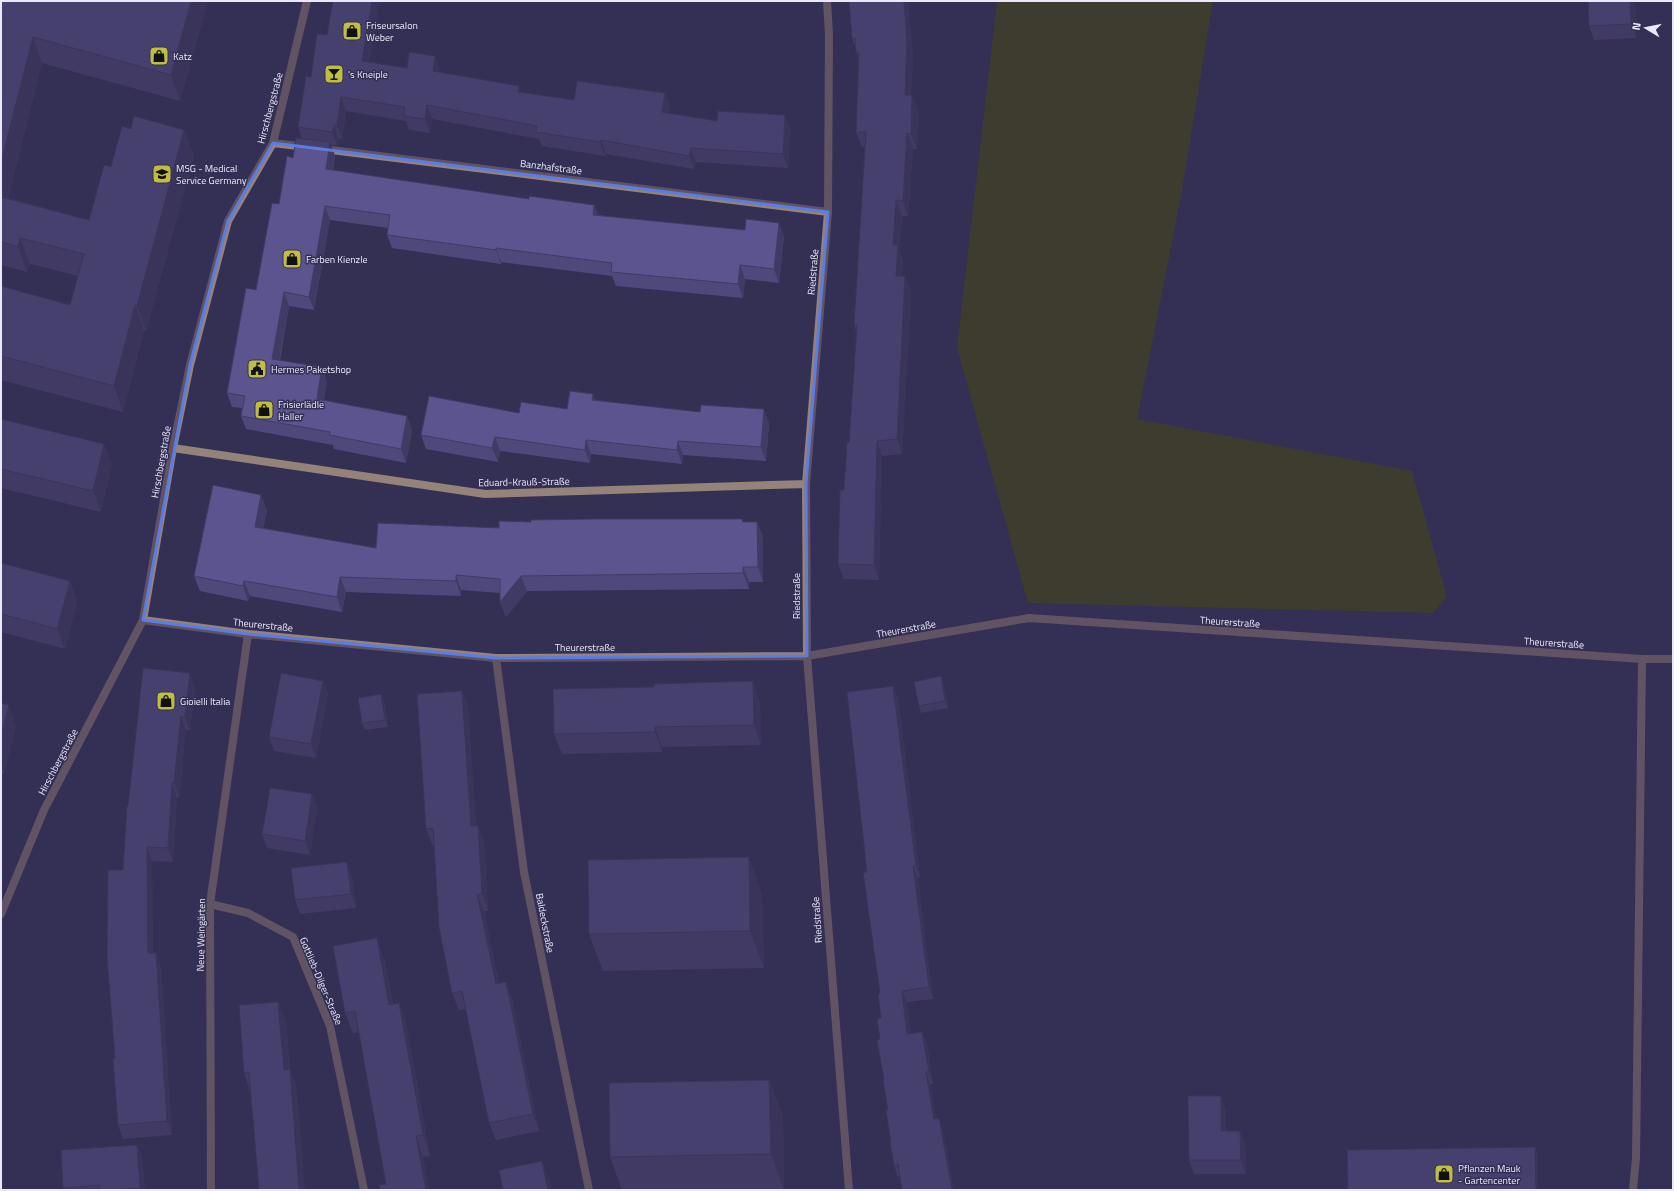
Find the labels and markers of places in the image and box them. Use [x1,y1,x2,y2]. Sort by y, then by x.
place label: Friseursalon Weber [366,18,418,45]
shop icon: Friseursalon Weber [341,20,363,42]
shop icon: Katz [148,45,170,67]
place label: Katz [173,49,192,64]
bar icon: 's Kneiple [323,63,345,85]
place label: 's Kneiple [348,67,388,82]
place label: MSG - Medical Service Germany [176,161,247,188]
school or university icon: MSG - Medical Service Germany [151,163,173,185]
shop icon: Farben Kienzle [281,248,303,270]
place label: Farben Kienzle [306,252,368,267]
public building icon: Hermes Paketshop [246,358,268,380]
place label: Hermes Paketshop [271,362,351,377]
place label: Frisierlädle Haller [278,397,324,424]
shop icon: Frisierlädle Haller [253,399,275,421]
shop icon: Gioielli Italia [155,690,177,712]
place label: Gioielli Italia [180,694,230,709]
place label: Pflanzen Mauk - Gartencenter [1458,1161,1521,1188]
shop icon: Pflanzen Mauk - Gartencenter [1433,1163,1455,1185]

